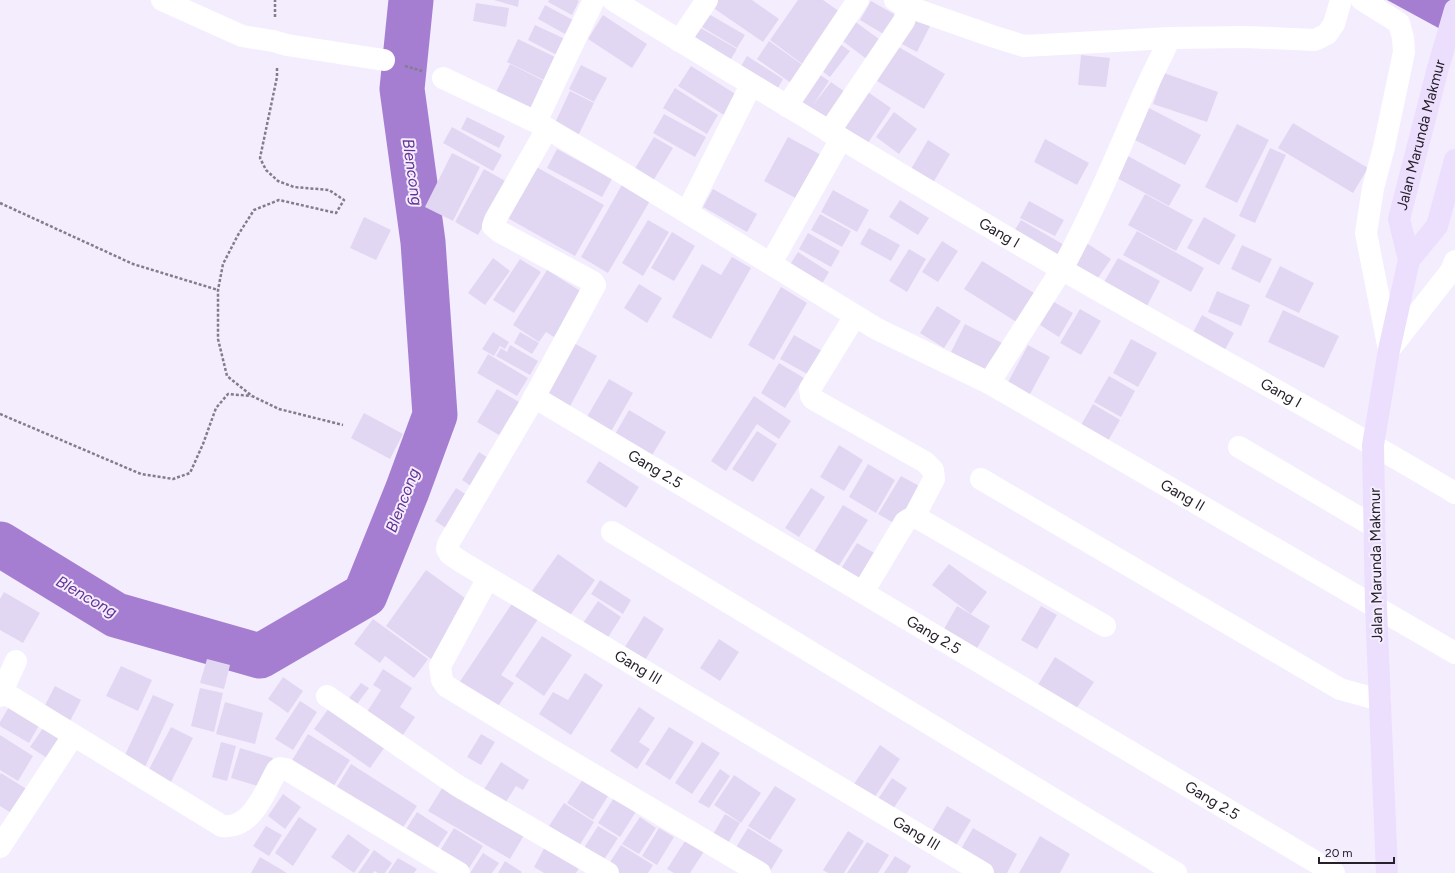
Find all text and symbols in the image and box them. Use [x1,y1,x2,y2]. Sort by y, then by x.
street label: Jalan Marunda Makmur [1393,57,1449,212]
water label: Blencong [398,137,427,207]
street label: Gang I [976,214,1023,252]
street label: Gang I [1257,374,1305,411]
street label: Gang 2.5 [625,446,686,492]
water label: Blencong [382,465,423,535]
street label: Gang II [1157,475,1208,515]
street label: Jalan Marunda Makmur [1366,488,1386,642]
water label: Blencong [53,571,121,621]
street label: Gang 2.5 [903,612,964,658]
street label: Gang III [611,646,665,688]
street label: Gang 2.5 [1182,777,1242,824]
street label: Gang III [889,812,943,854]
scale bar [1319,839,1394,865]
text: 20 m [1325,846,1353,860]

